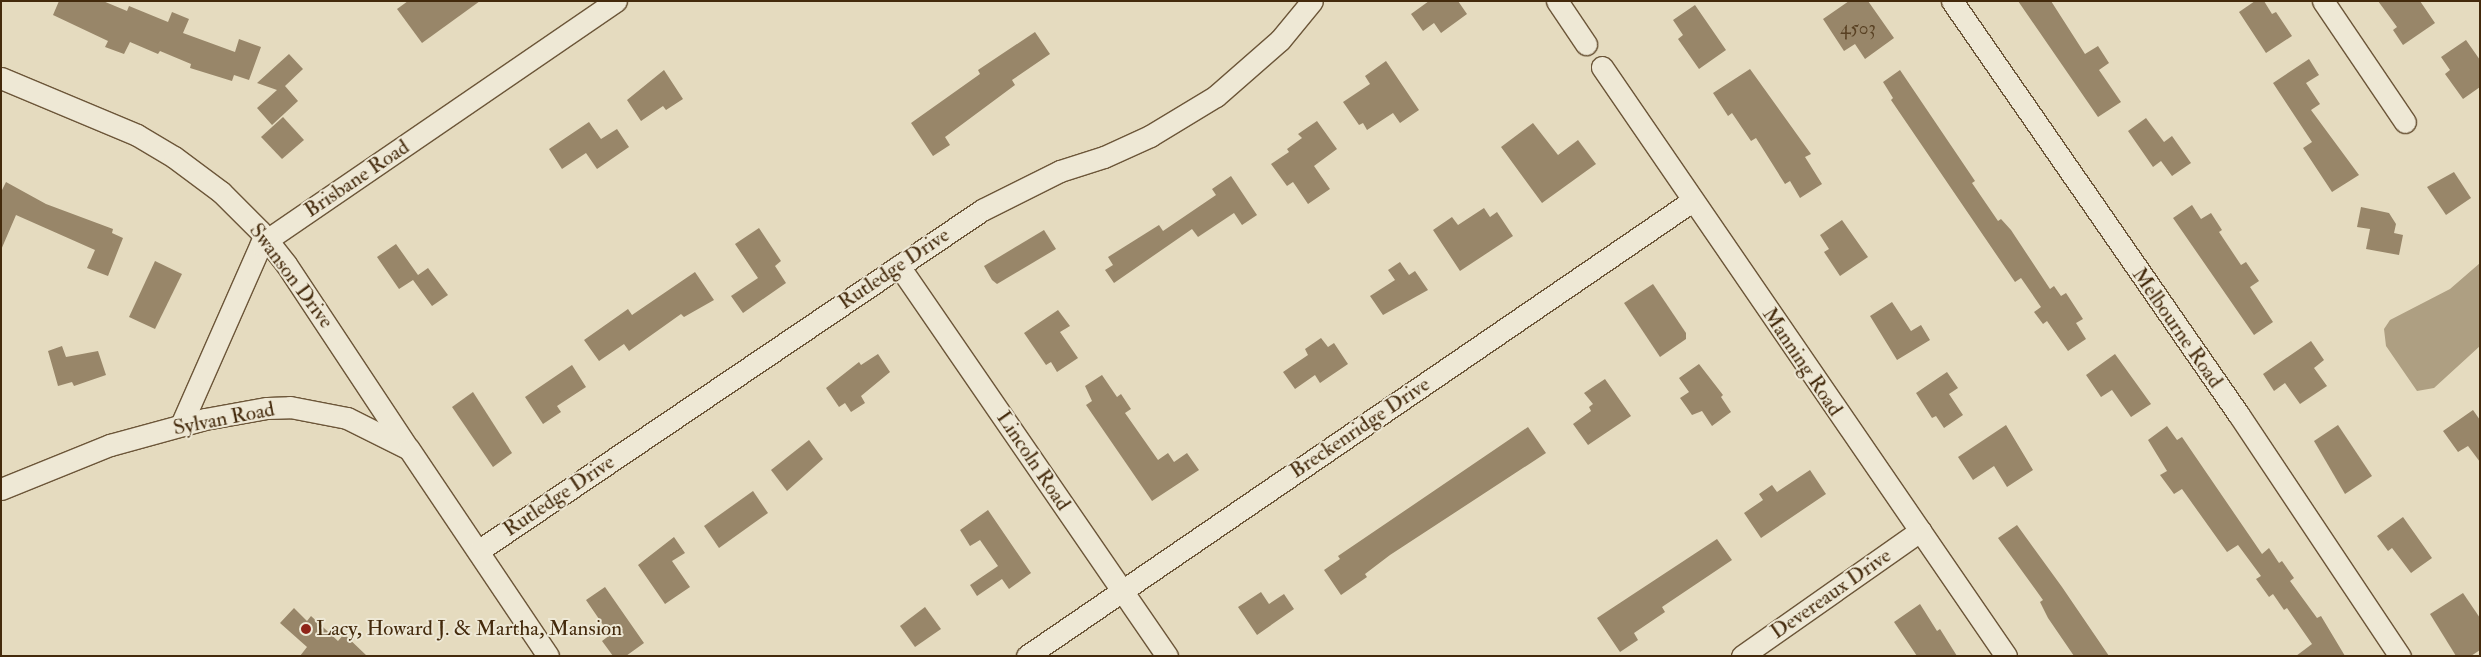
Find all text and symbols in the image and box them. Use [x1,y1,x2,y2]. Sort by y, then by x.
house number: 4503 [1840,18,1876,40]
street label: Brisbane Road [300,135,414,223]
street label: Swanson Drive [243,219,339,333]
street label: Rutledge Drive [834,223,954,315]
street label: Melbourne Road [2126,263,2228,393]
street label: Manning Road [1756,303,1848,421]
street label: Breckenridge Drive [1285,372,1435,484]
street label: Sylvan Road [171,397,277,441]
street label: Lincoln Road [991,406,1075,516]
street label: Rutledge Drive [499,450,619,542]
street label: Devereaux Drive [1766,543,1896,645]
place label: Lacy, Howard J. & Martha, Mansion [316,616,622,642]
marker: Lacy, Howard J. & Martha, Mansion [300,623,312,635]

